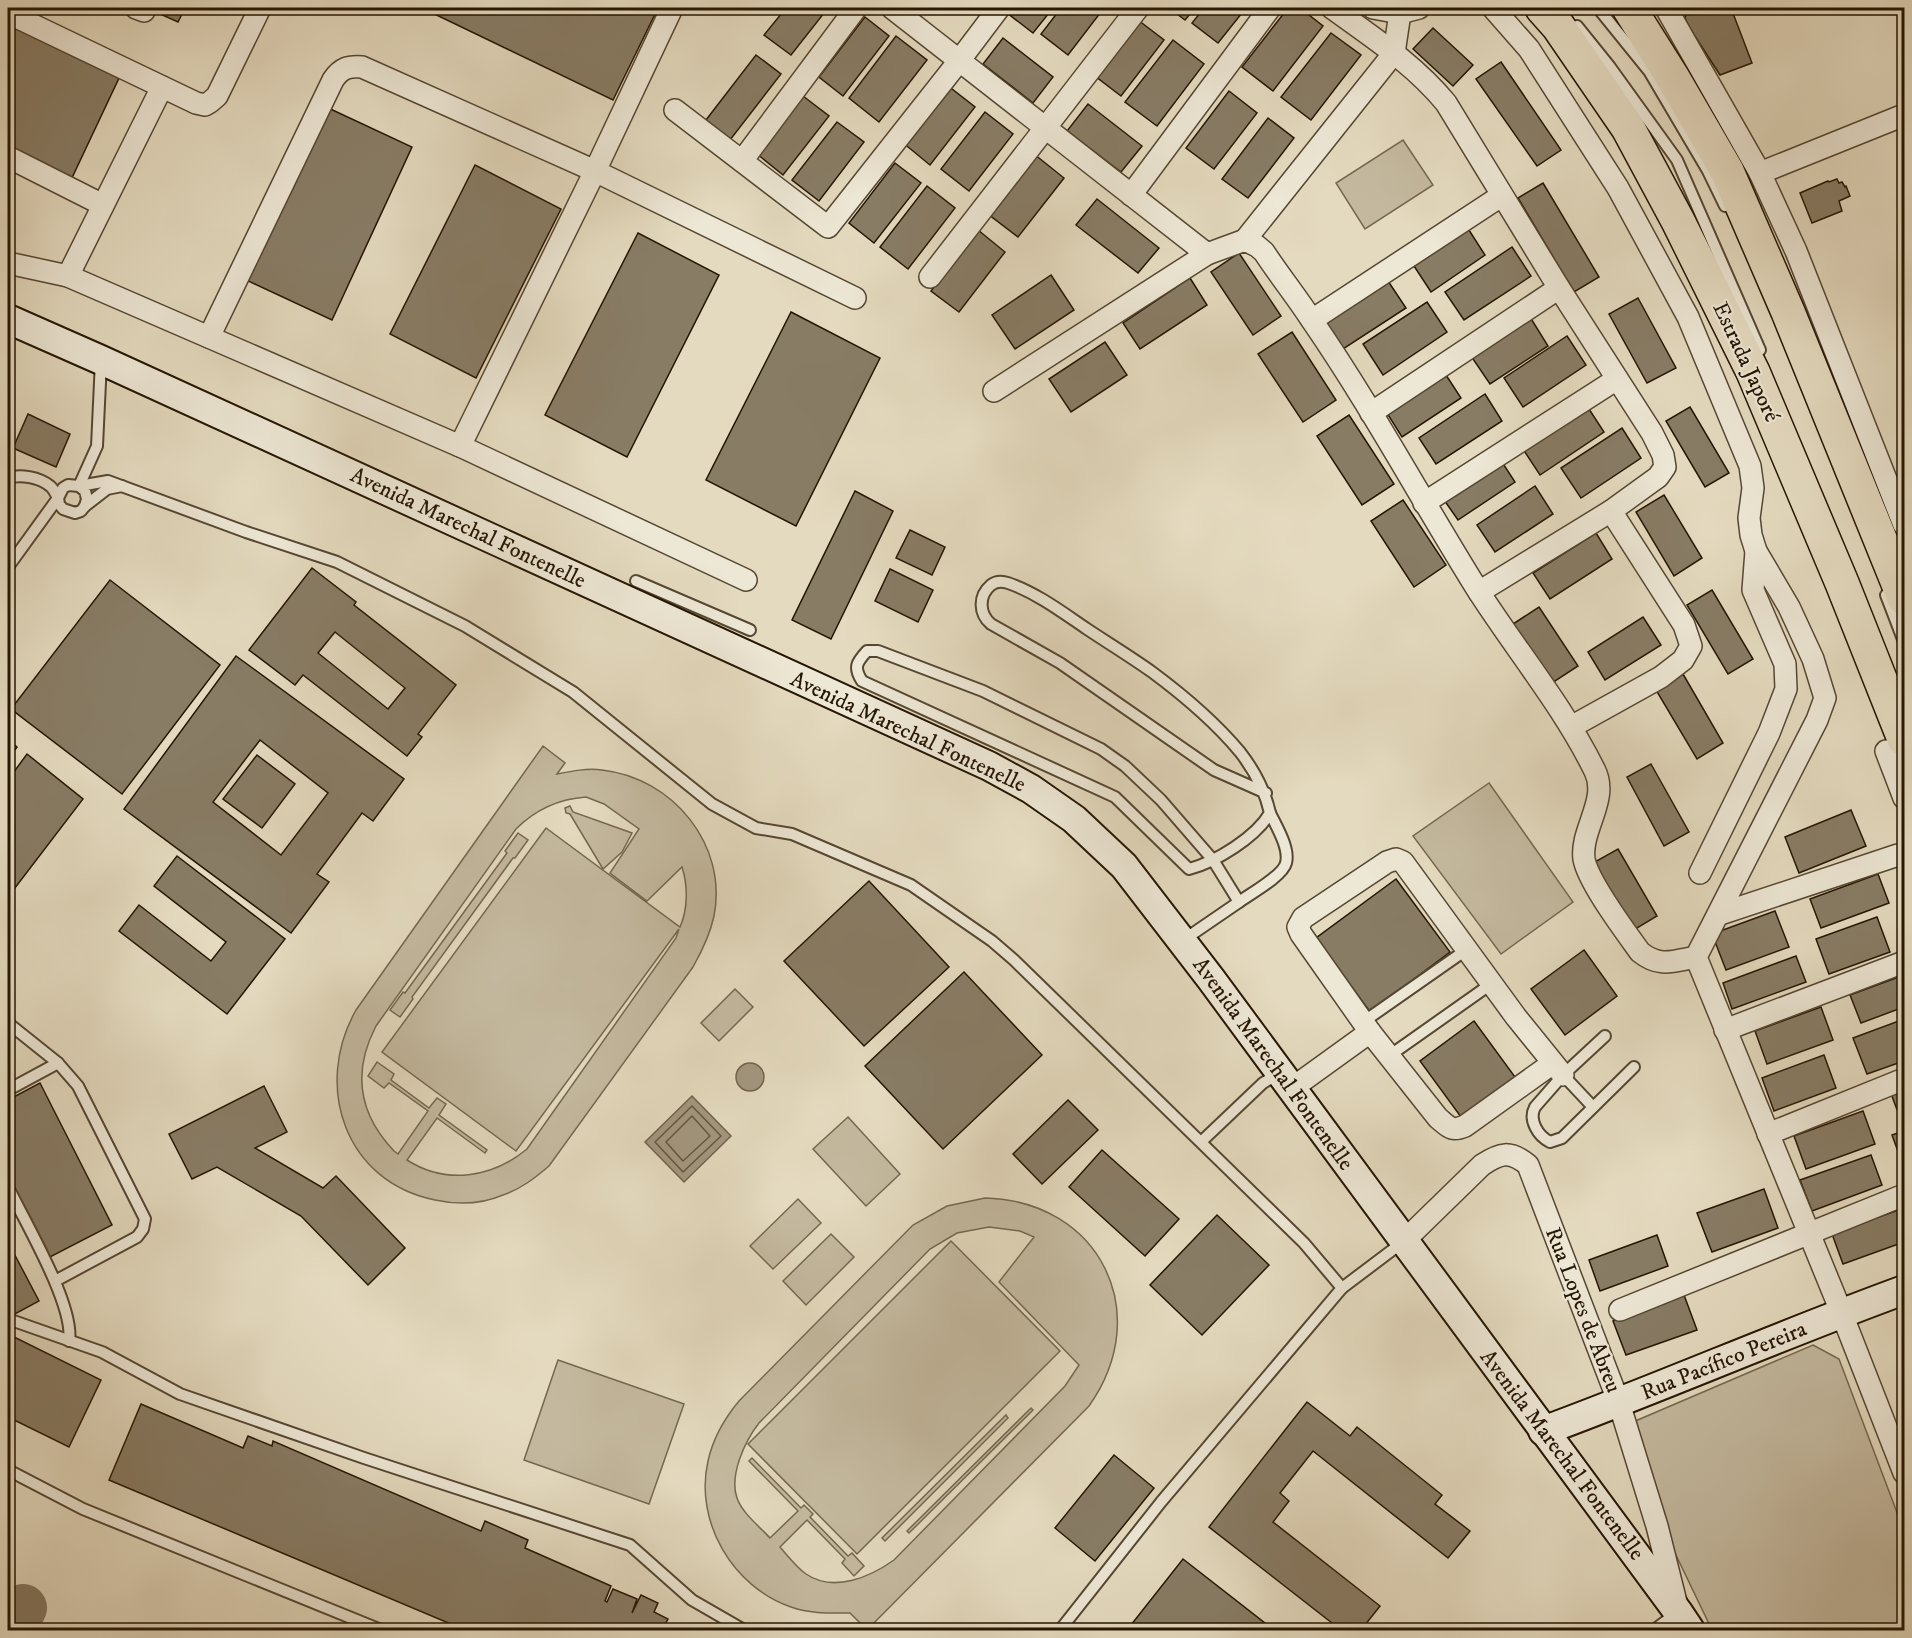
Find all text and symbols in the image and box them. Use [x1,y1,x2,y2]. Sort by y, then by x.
street label: Estrada Japoré [1706,298,1786,426]
street label: Avenida Marechal Fontenelle [346,462,590,594]
street label: Avenida Marechal Fontenelle [786,666,1030,798]
street label: Avenida Marechal Fontenelle [1187,952,1359,1176]
street label: Rua Lopes de Abreu [1539,1223,1627,1397]
street label: Rua Pacífico Pereira [1637,1315,1811,1406]
street label: Avenida Marechal Fontenelle [1474,1344,1650,1566]

